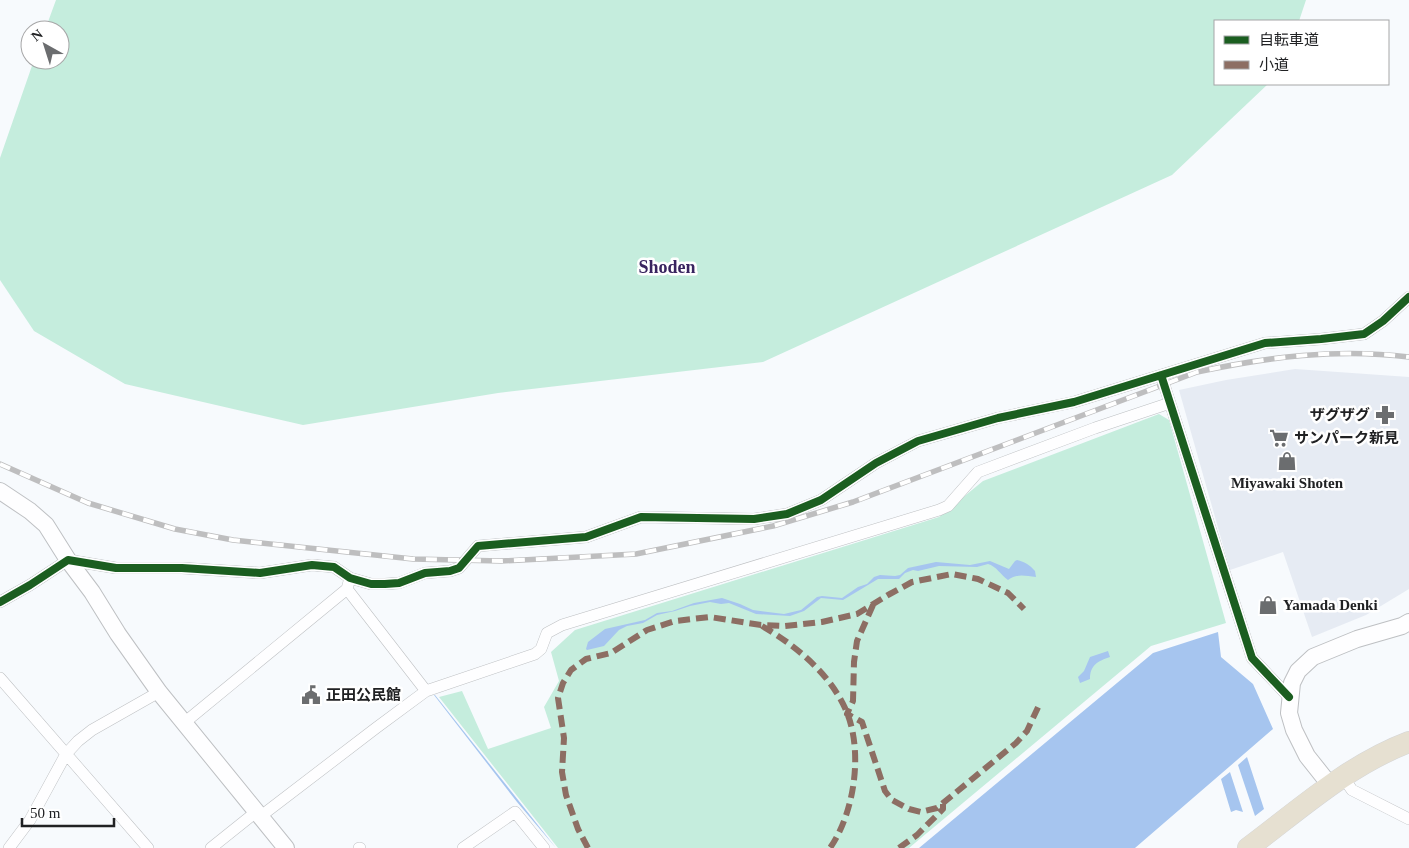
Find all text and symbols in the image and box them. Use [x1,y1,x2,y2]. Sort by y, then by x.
north arrow [20,20,70,70]
legend [1214,20,1389,85]
text: N [28,26,46,44]
text: 自転車道 [1259,32,1319,48]
text: 小道 [1259,57,1289,73]
district label: Shoden [638,257,696,277]
pharmacy icon: ザグザグ [1374,404,1396,426]
place label: ザグザグ [1310,407,1370,423]
supermarket icon: サンパーク新見 [1268,427,1290,449]
place label: サンパーク新見 [1294,430,1399,446]
shop icon: Miyawaki Shoten [1276,450,1298,472]
place label: Miyawaki Shoten [1231,475,1344,491]
shop icon: Yamada Denki [1257,594,1279,616]
place label: Yamada Denki [1283,597,1378,613]
public building icon: 正田公民館 [300,684,322,706]
place label: 正田公民館 [326,687,401,703]
scale bar [22,796,115,828]
text: 50 m [30,805,61,821]

